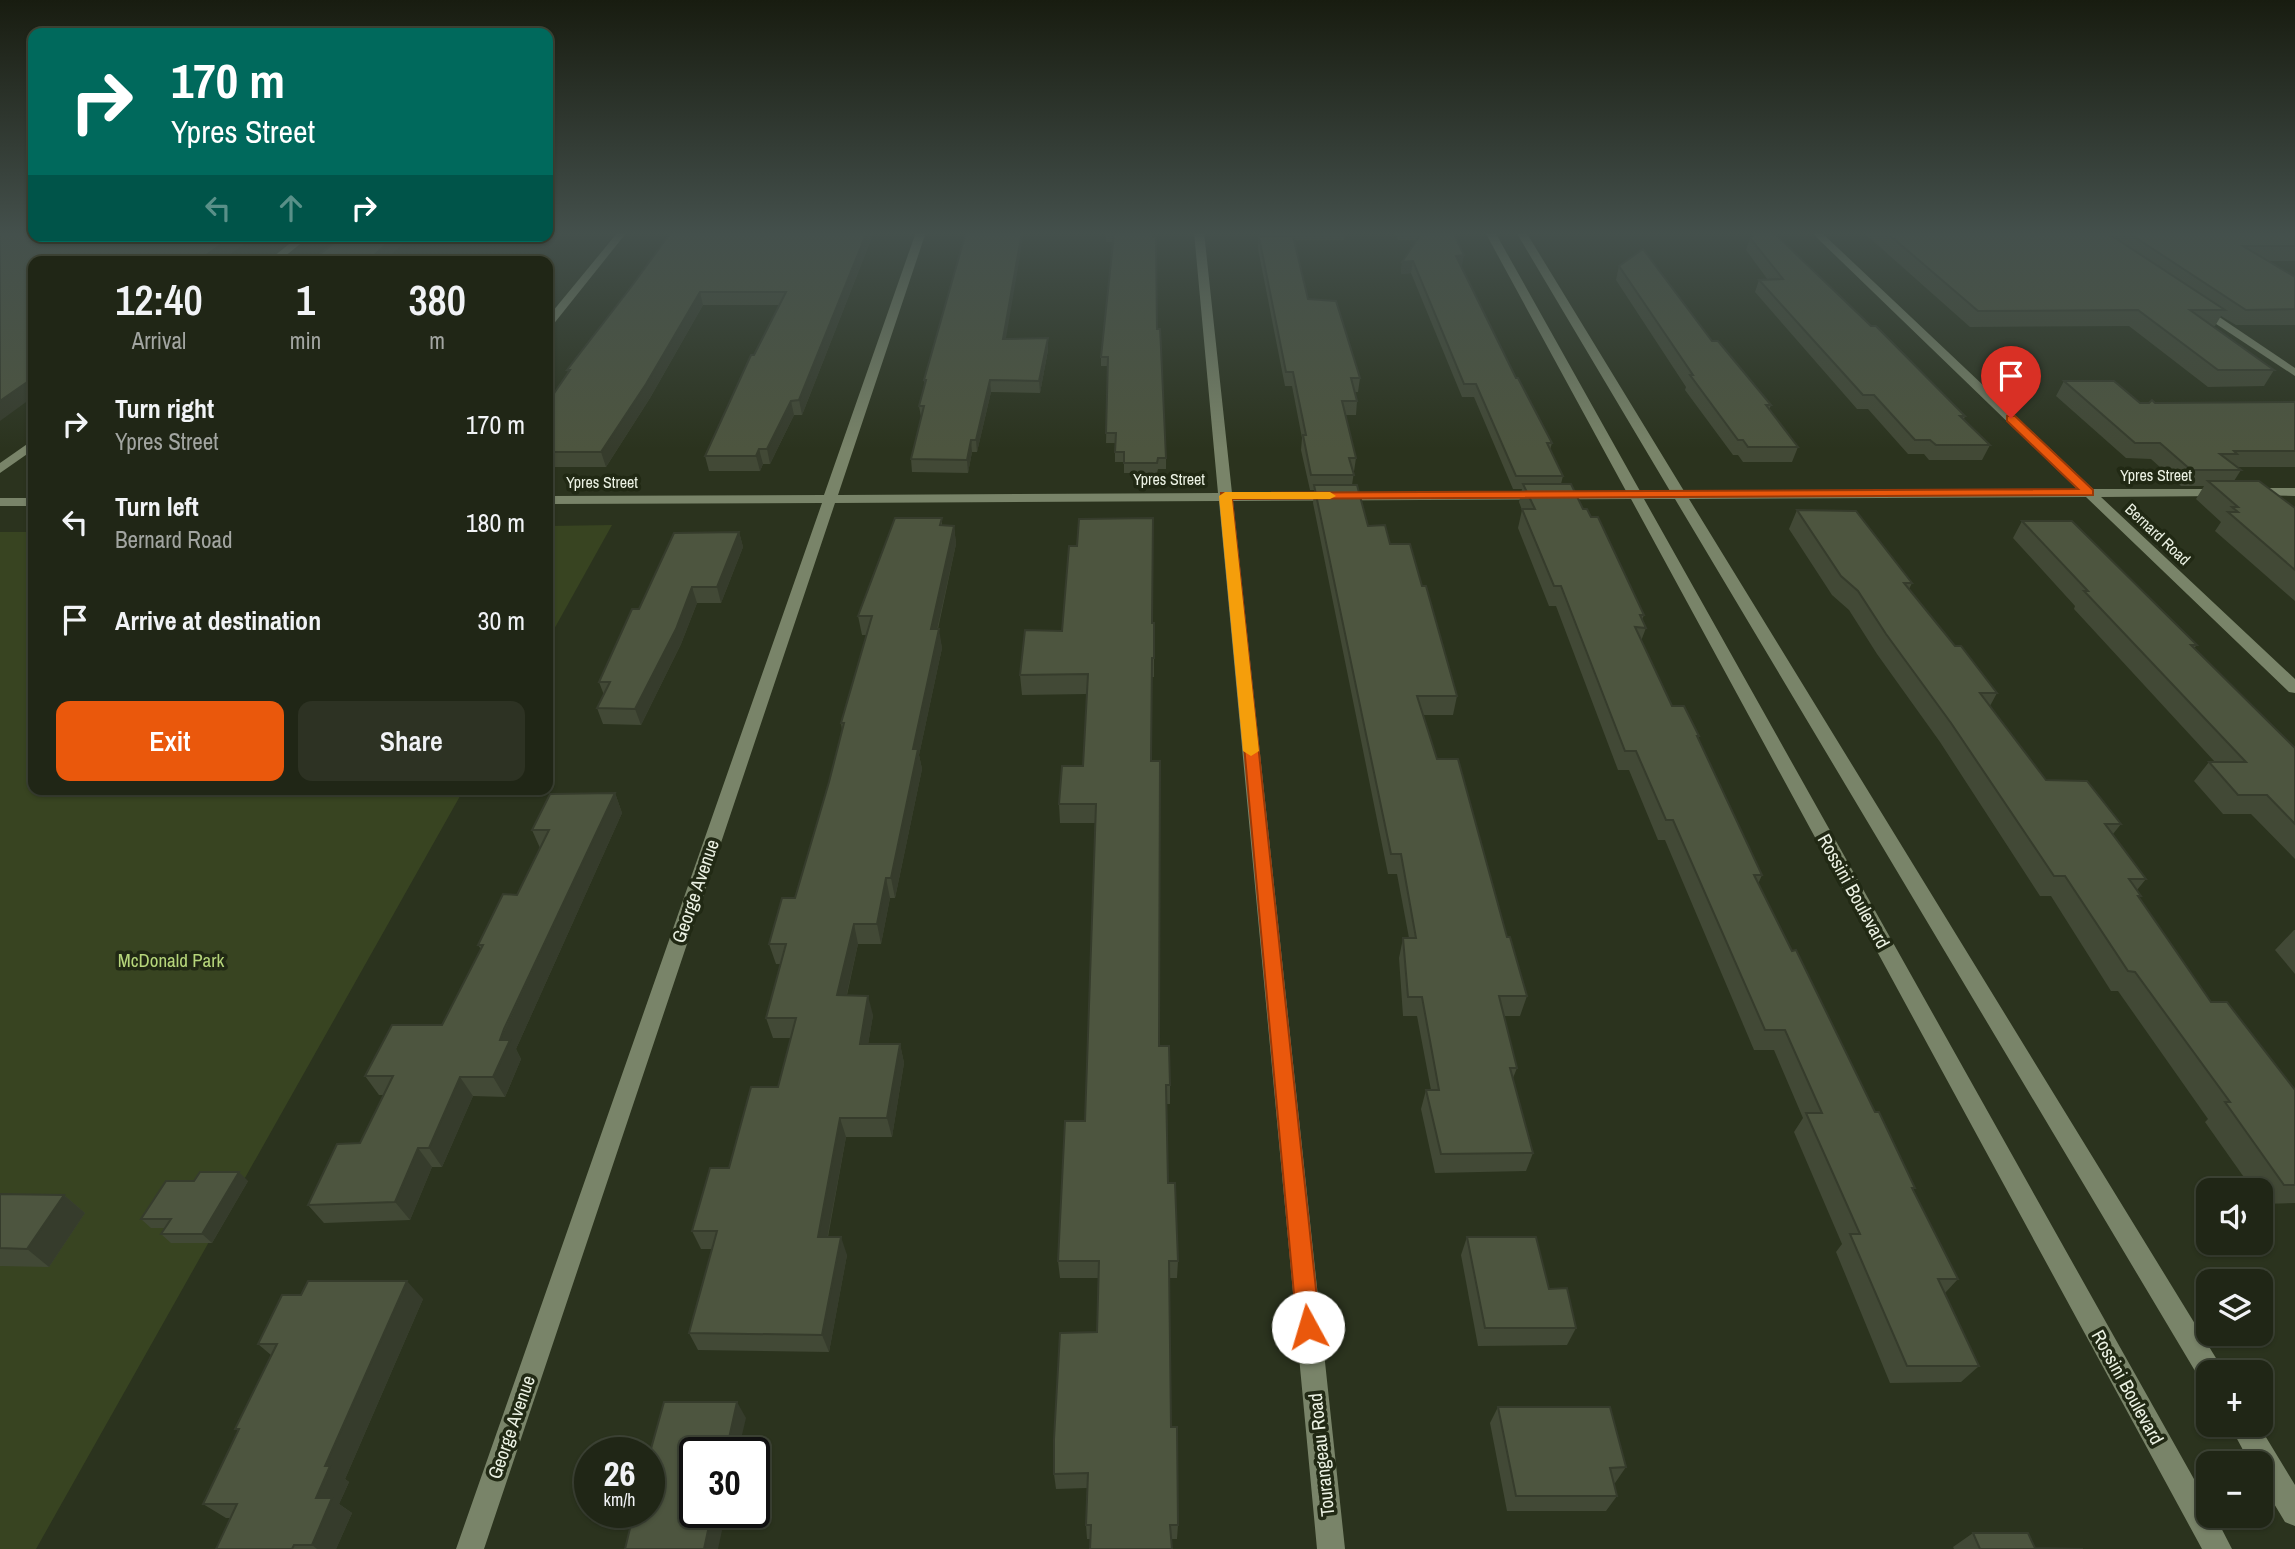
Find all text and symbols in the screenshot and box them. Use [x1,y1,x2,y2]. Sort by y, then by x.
text: 170 m [171,47,285,113]
icon: right [56,56,147,147]
text: Ypres Street [171,110,315,153]
icon: left [199,189,237,227]
icon: ahead [272,189,310,227]
icon: right [345,189,383,227]
text: 12:40 [115,272,203,328]
text: 1 [296,272,315,328]
text: 380 [408,272,466,328]
text: Arrival [132,325,186,356]
text: min [290,325,321,356]
text: m [429,325,445,356]
pin [1981,346,2041,418]
icon: arrive [1992,357,2030,395]
text: Turn right [115,391,214,426]
icon: right [56,405,94,443]
text: 170 m [466,407,525,442]
text: Ypres Street [115,426,218,457]
street label: Ypres Street [2120,464,2192,486]
street label: Ypres Street [1133,468,1205,490]
street label: Ypres Street [566,471,638,493]
text: Turn left [115,489,199,524]
street label: Bernard Road [2121,498,2195,570]
icon: left [56,503,94,541]
text: 180 m [466,505,525,540]
text: Bernard Road [115,524,232,555]
icon: arrive [56,601,94,639]
text: Arrive at destination [115,603,321,638]
text: 30 m [478,603,525,638]
button: Exit [56,701,284,781]
button: Share [298,701,525,781]
street label: Rossini Boulevard [1812,829,1896,953]
street label: George Avenue [665,836,725,946]
park label: McDonald Park [118,947,224,973]
map controls [2196,1178,2273,1528]
button: sound [2196,1178,2273,1255]
button: layers [2196,1269,2273,1346]
position arrow [1271,1290,1345,1364]
street label: Rossini Boulevard [2086,1325,2170,1449]
button: + [2196,1360,2273,1437]
street label: George Avenue [481,1372,541,1482]
street label: Tourangeau Road [1302,1392,1340,1518]
speed limit sign: 30 [679,1437,770,1528]
text: 26 [604,1450,635,1497]
button: − [2196,1451,2273,1528]
text: km/h [604,1487,636,1512]

